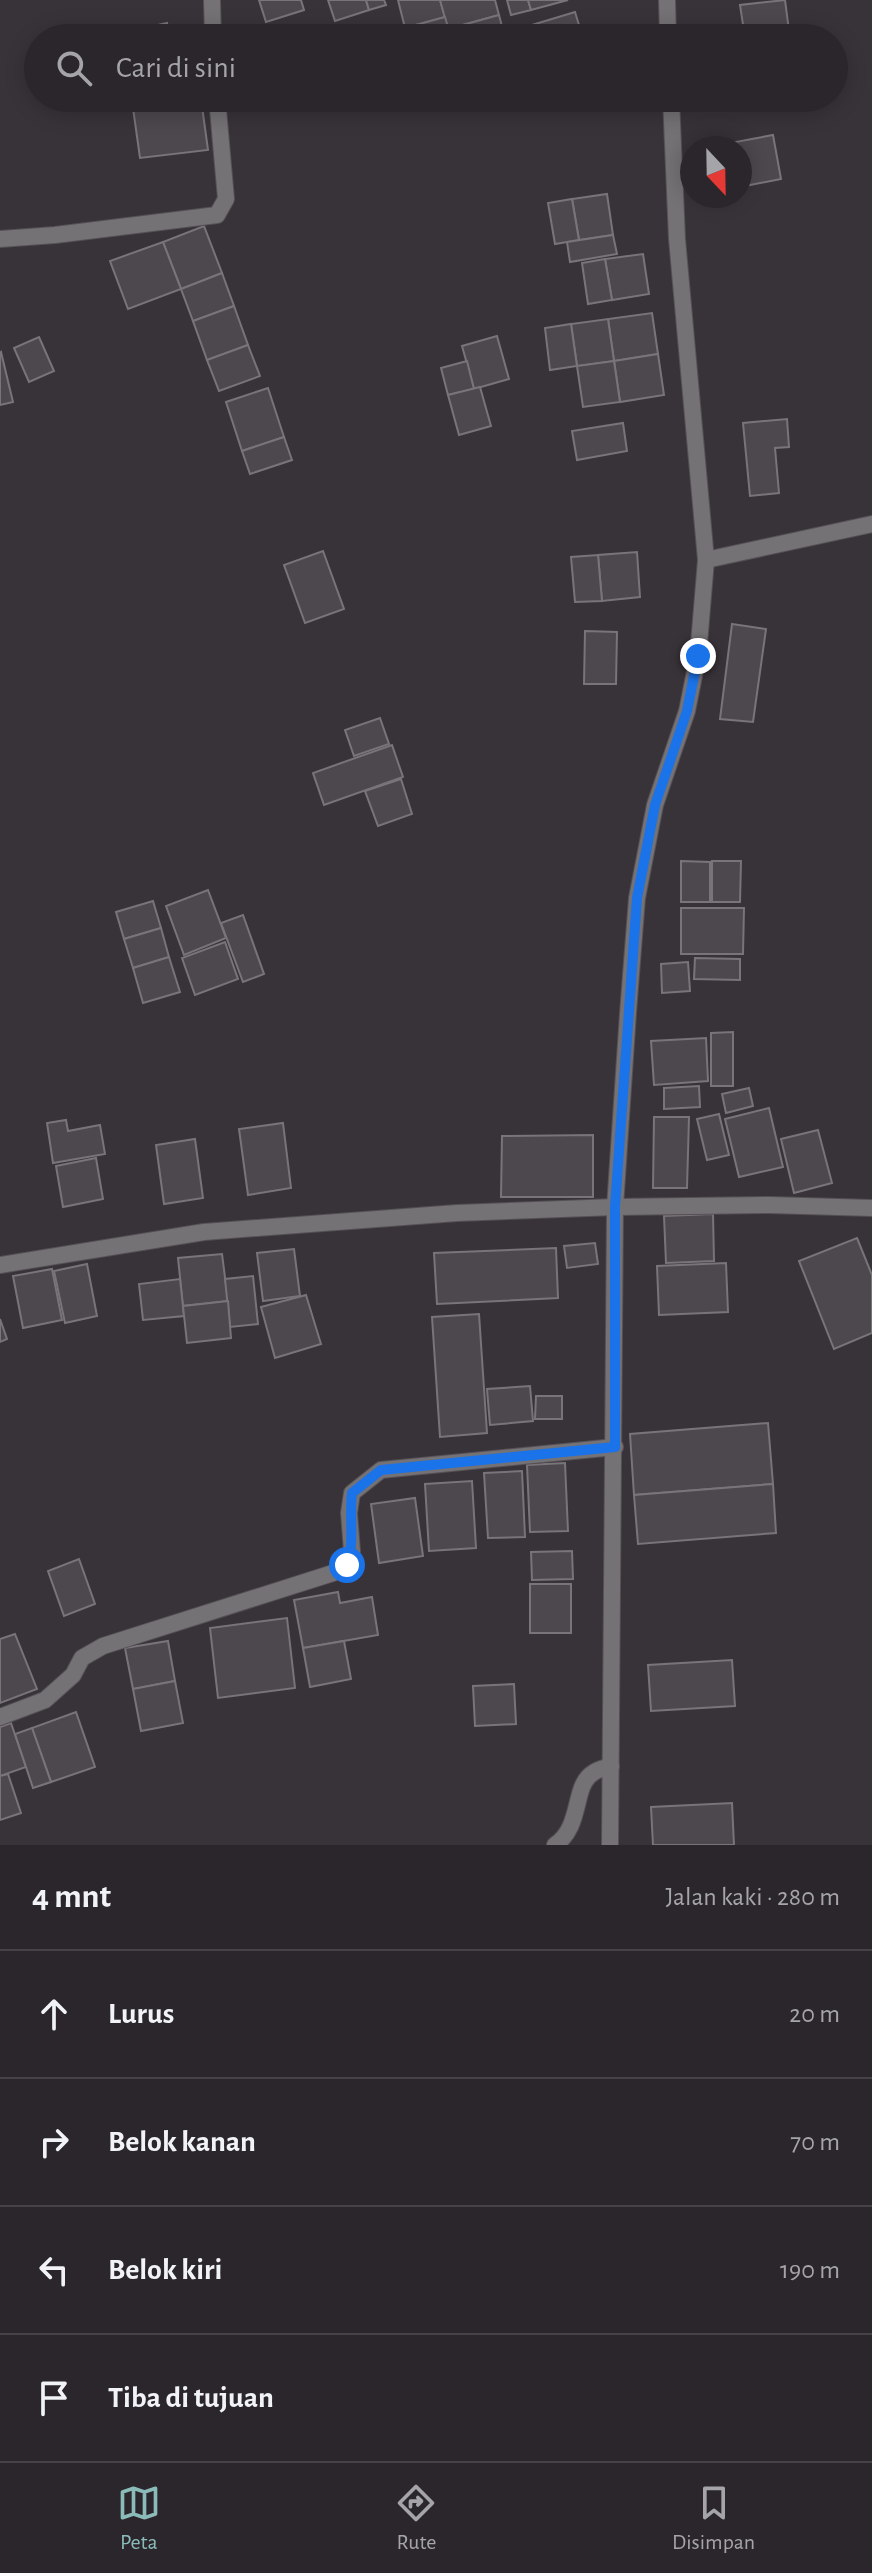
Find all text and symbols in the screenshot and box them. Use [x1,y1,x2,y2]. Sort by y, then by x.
search box [24,24,848,112]
icon: search [52,46,96,90]
text: Cari di sini [116,53,236,83]
north arrow [680,136,752,208]
route end [680,638,716,674]
route start [329,1547,365,1583]
text: 4 mnt [32,1880,111,1914]
text: Jalan kaki · 280 m [666,1884,840,1910]
icon: ahead [32,1992,76,2036]
text: Lurus [108,1999,174,2029]
text: 20 m [789,2001,840,2027]
icon: right [32,2120,76,2164]
text: Belok kanan [108,2127,256,2157]
text: 70 m [790,2129,840,2155]
icon: left [32,2248,76,2292]
text: Belok kiri [108,2255,222,2285]
text: 190 m [780,2257,840,2283]
icon: arrive [32,2376,76,2420]
text: Tiba di tujuan [108,2383,274,2413]
tab: Peta [117,2481,161,2555]
tab: Rute [394,2481,438,2555]
tab: Disimpan [672,2481,755,2555]

